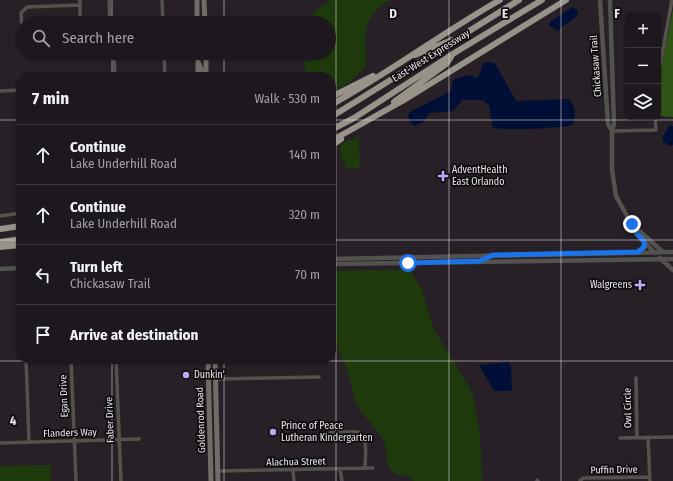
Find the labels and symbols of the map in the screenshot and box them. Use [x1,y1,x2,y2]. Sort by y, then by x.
text: D [389,6,397,21]
text: E [502,6,508,21]
text: F [614,6,620,21]
street label: East-West Expressway [390,27,472,85]
street label: Chickasaw Trail [588,34,604,97]
place label: AdventHealth East Orlando [452,164,507,188]
marker: AdventHealth East Orlando [437,170,449,182]
route end [623,215,641,233]
route start [399,254,417,272]
place label: Walgreens [590,279,632,291]
marker: Walgreens [635,280,645,290]
place label: Dunkin' [194,369,225,381]
marker: Dunkin' [181,370,191,380]
street label: Egan Drive [57,374,71,418]
street label: Goldenrod Road [194,387,208,453]
street label: Owl Circle [622,388,634,428]
street label: Faber Drive [103,397,117,443]
text: 4 [10,413,17,428]
place label: Prince of Peace Lutheran Kindergarten [281,420,373,444]
street label: Flanders Way [43,426,98,440]
marker: Prince of Peace Lutheran Kindergarten [268,427,278,437]
street label: Alachua Street [266,455,327,469]
street label: Puffin Drive [590,464,638,476]

